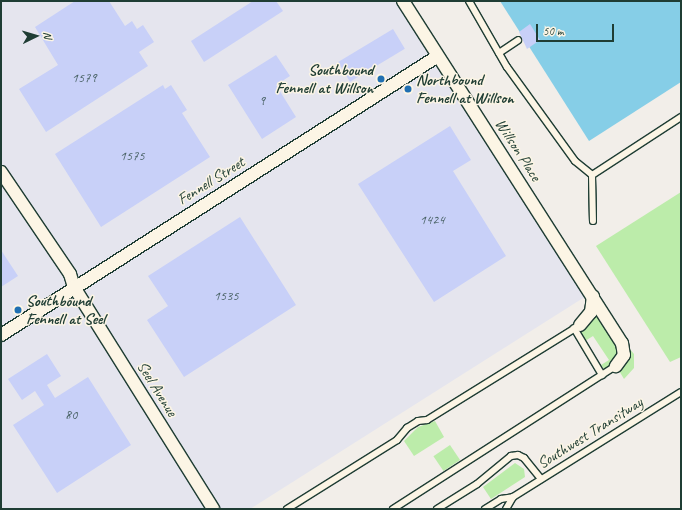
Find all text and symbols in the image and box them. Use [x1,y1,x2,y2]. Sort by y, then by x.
north arrow [16,16,56,56]
scale bar [538,16,616,42]
text: 50 m [543,23,563,39]
text: N [41,31,55,39]
place label: Southbound Fennell at Willson [275,60,373,98]
house number: 1579 [71,70,97,86]
place label: Northbound Fennell at Willson [416,70,514,108]
marker: Southbound Fennell at Willson [376,74,386,84]
marker: Northbound Fennell at Willson [403,84,413,94]
house number: 9 [259,93,265,109]
street label: Willson Place [491,115,545,185]
house number: 1575 [119,148,145,164]
street label: Fennell Street [174,153,248,209]
house number: 1424 [419,212,445,228]
house number: 1535 [213,288,239,304]
place label: Southbound Fennell at Seel [26,291,106,329]
marker: Southbound Fennell at Seel [13,305,23,315]
street label: Seel Avenue [133,358,181,420]
street label: Southwest Transitway [534,393,646,473]
house number: 80 [65,407,77,423]

